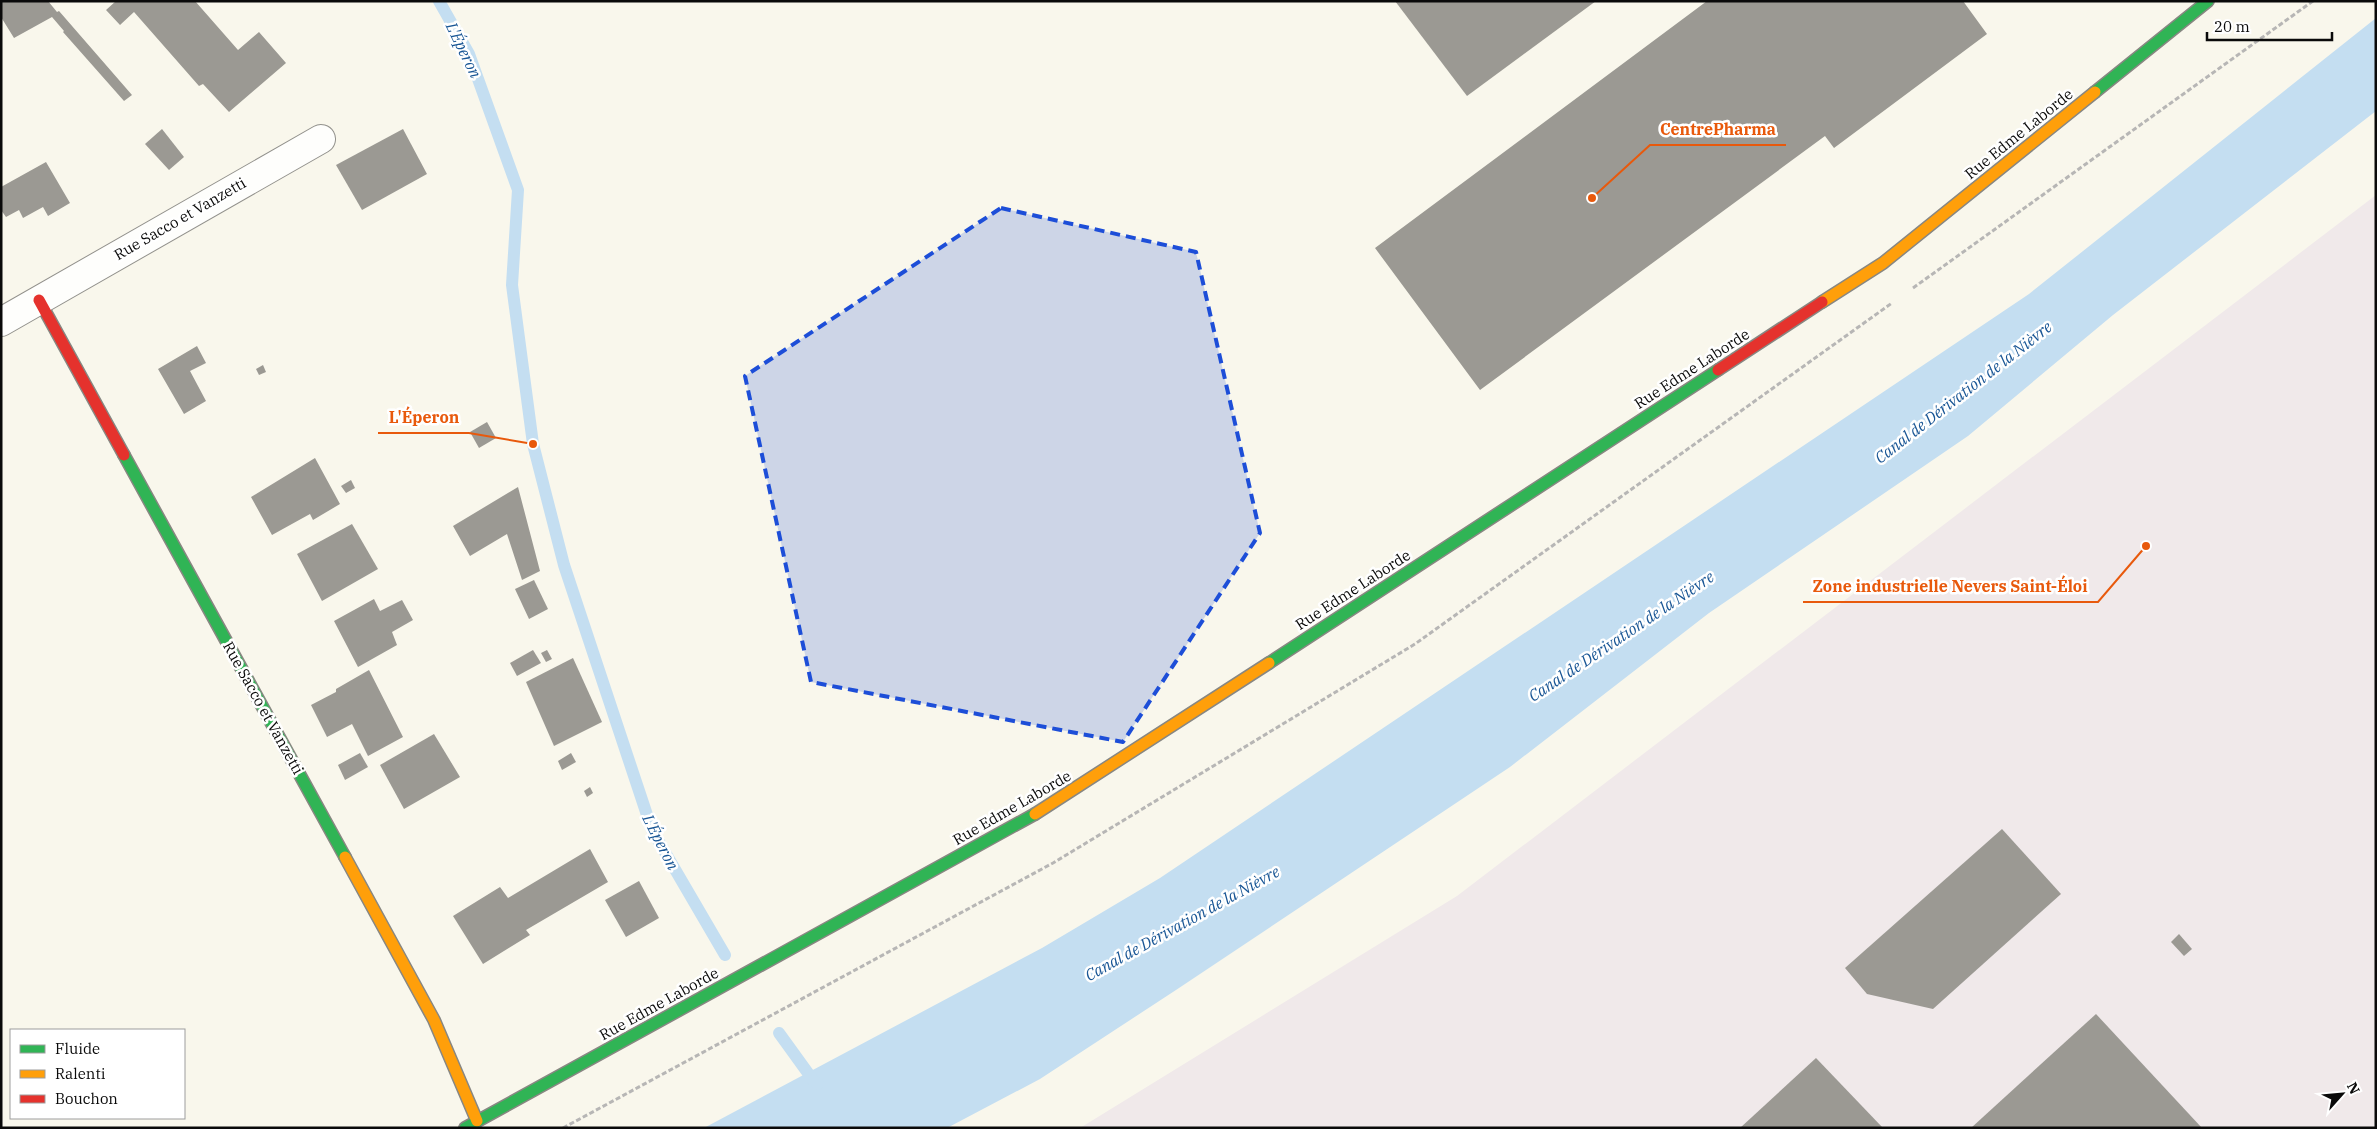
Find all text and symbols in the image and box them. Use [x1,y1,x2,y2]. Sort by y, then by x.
scale bar [2207,10,2332,42]
water label: L'Éperon [441,17,487,81]
text: 20 m [2214,17,2250,36]
street label: Rue Edme Laborde [1961,84,2077,183]
callout: CentrePharma [1650,114,1786,145]
text: CentrePharma [1660,119,1776,139]
street label: Rue Sacco et Vanzetti [110,173,249,264]
water label: Canal de Dérivation de la Nièvre [1870,317,2056,467]
street label: Rue Edme Laborde [1631,324,1753,413]
callout: L'Éperon [378,402,469,433]
text: L'Éperon [389,406,460,427]
street label: Rue Edme Laborde [1292,545,1414,634]
water label: Canal de Dérivation de la Nièvre [1524,566,1718,706]
callout: Zone industrielle Nevers Saint-Éloi [1803,571,2098,602]
text: Zone industrielle Nevers Saint-Éloi [1812,575,2088,596]
street label: Rue Sacco et Vanzetti [219,638,308,778]
street label: Rue Edme Laborde [949,766,1074,849]
water label: L'Éperon [638,810,684,873]
water label: Canal de Dérivation de la Nièvre [1081,861,1283,985]
street label: Rue Edme Laborde [596,963,722,1044]
legend [10,1029,185,1119]
text: Fluide [55,1039,100,1058]
text: Ralenti [55,1064,106,1083]
north arrow [2317,1069,2367,1119]
text: N [2343,1079,2364,1097]
text: Bouchon [55,1089,118,1108]

